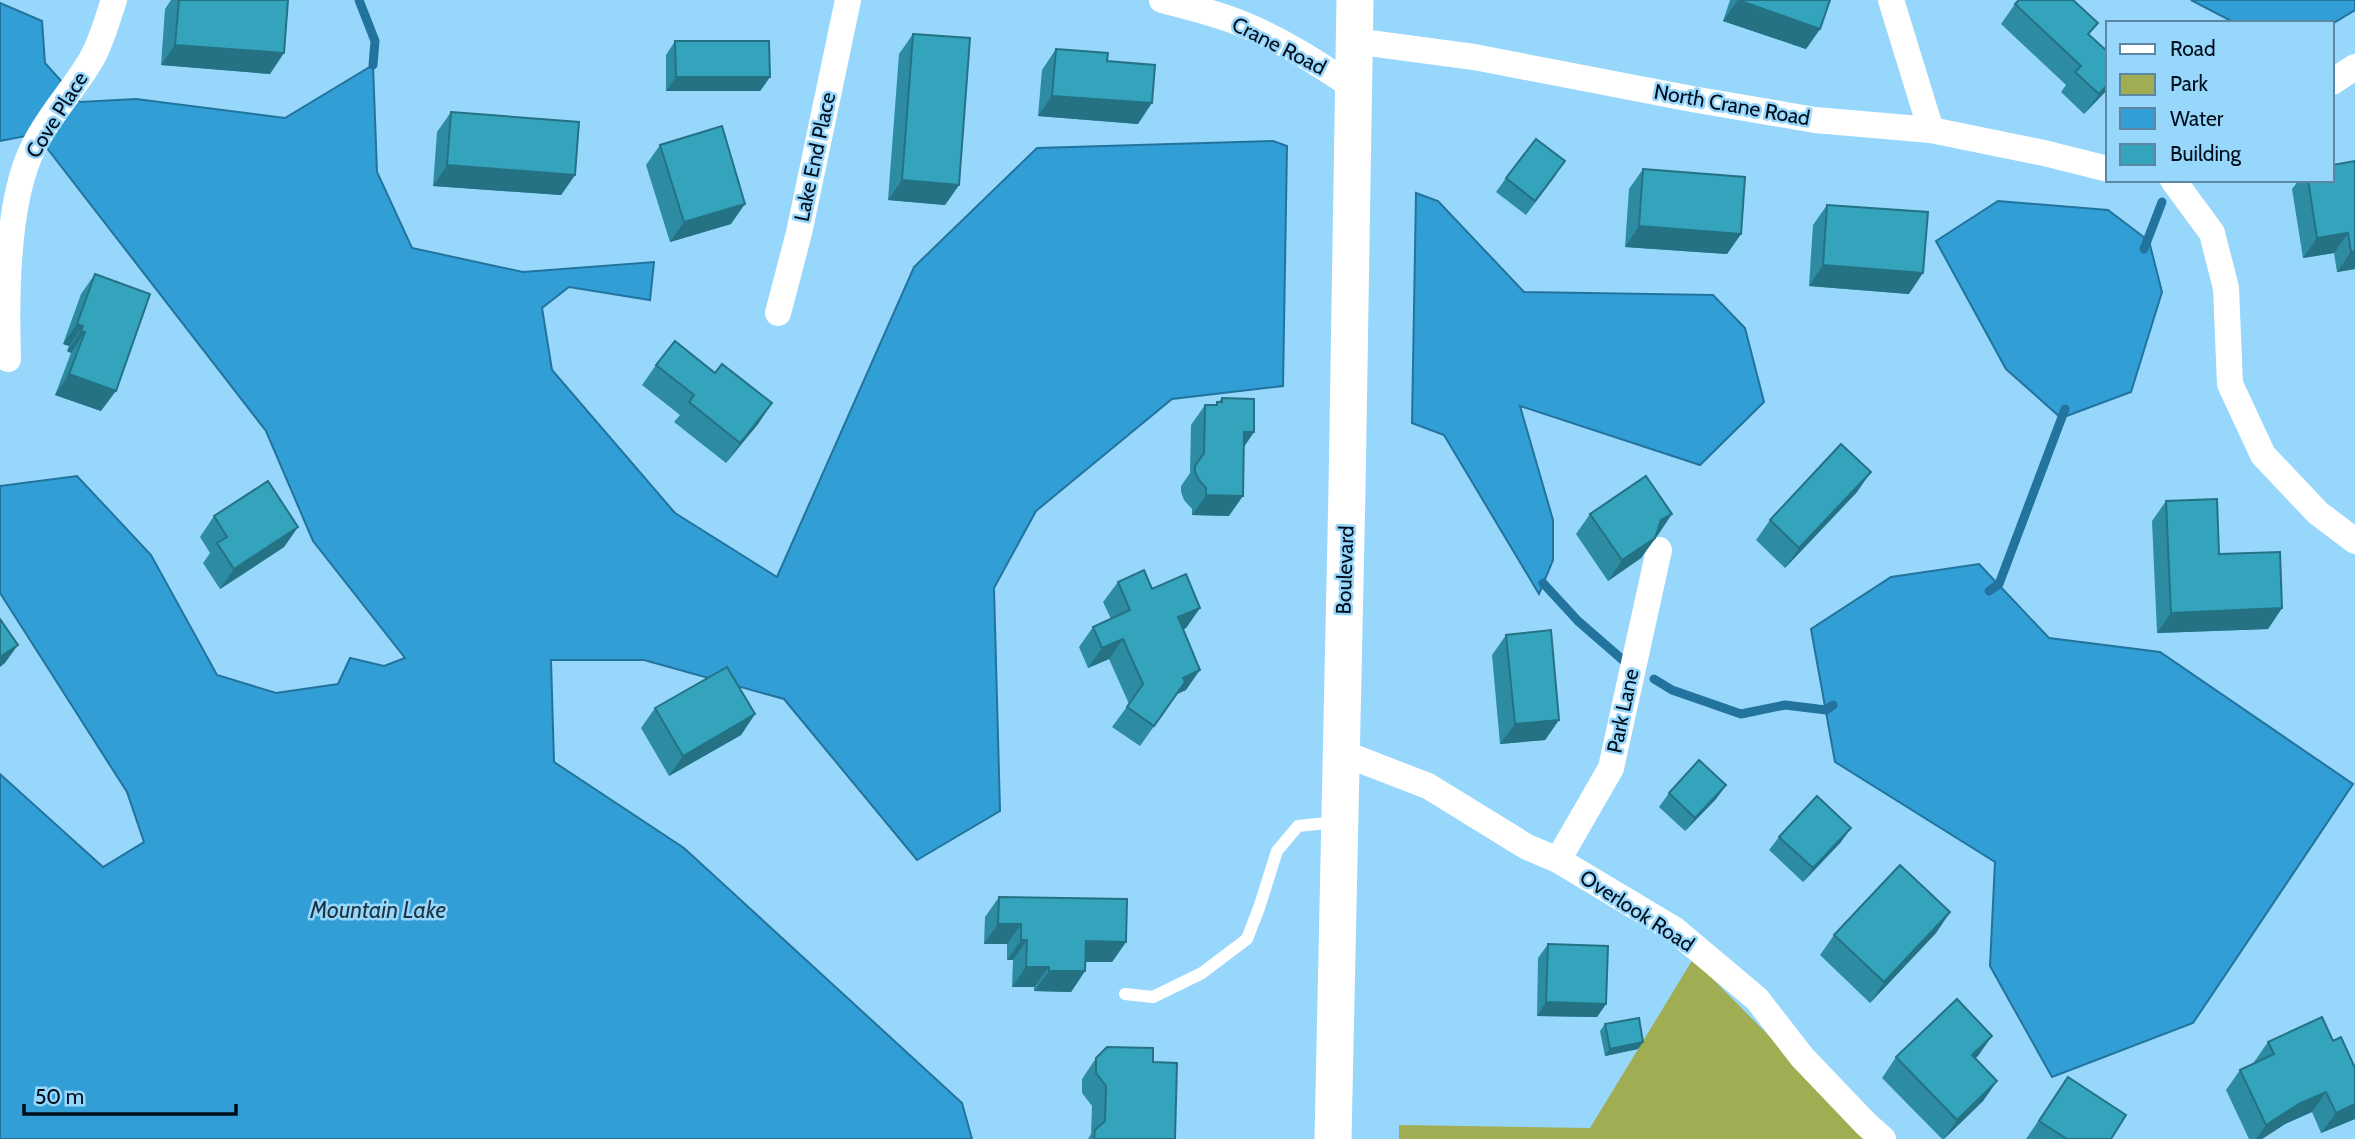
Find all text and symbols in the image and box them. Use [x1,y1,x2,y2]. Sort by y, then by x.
street label: Crane Road [1228,11,1330,80]
legend [2106,21,2334,182]
text: Road [2170,36,2216,61]
street label: Cove Place [20,67,93,162]
text: Park [2170,71,2208,96]
street label: North Crane Road [1652,78,1812,131]
street label: Lake End Place [789,90,840,224]
text: Water [2170,106,2224,131]
text: Building [2170,141,2242,166]
street label: Boulevard [1330,525,1359,615]
street label: Park Lane [1601,666,1644,755]
street label: Overlook Road [1575,864,1699,957]
water label: Mountain Lake [309,896,446,924]
scale bar [24,1072,236,1116]
text: 50 m [35,1084,84,1109]

